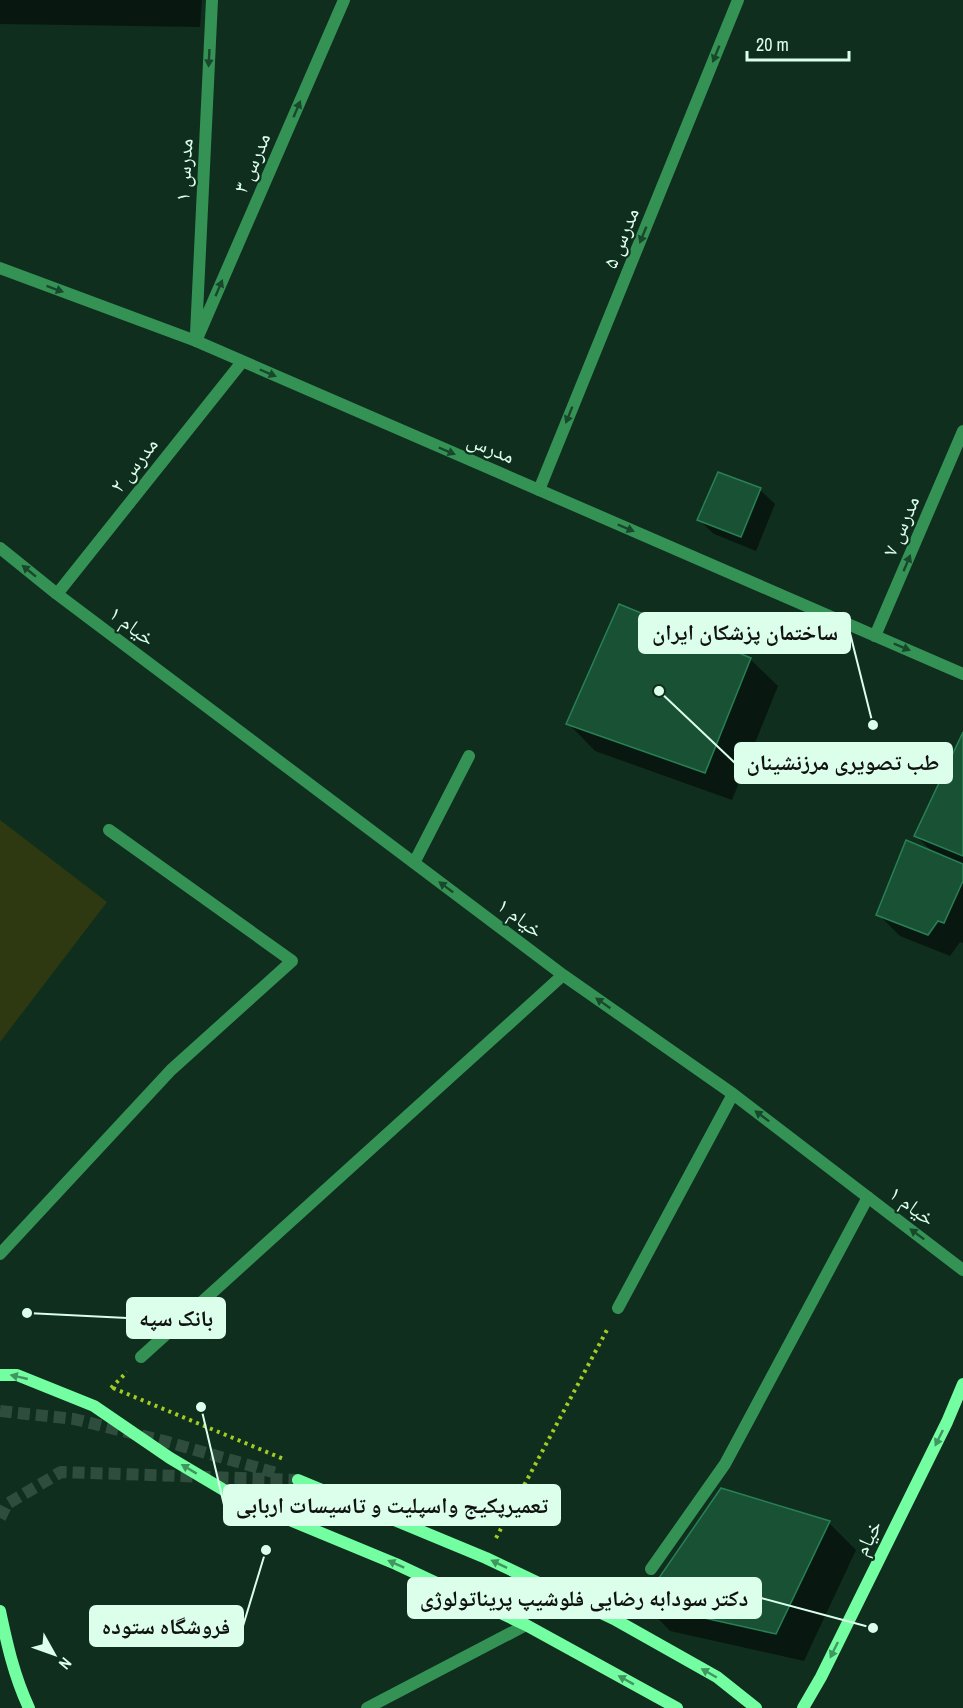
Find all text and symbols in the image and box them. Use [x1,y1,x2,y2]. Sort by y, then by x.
scale bar [747,24,849,62]
text: 20 m [756,32,789,57]
one-way arrow [711,45,720,63]
one-way arrow [205,49,214,68]
one-way arrow [292,100,302,118]
street label: مدرس ۳ [226,128,277,198]
street label: مدرس ۱ [167,138,200,202]
street label: مدرس ۵ [595,203,646,273]
one-way arrow [638,226,647,244]
one-way arrow [214,278,224,296]
one-way arrow [46,285,64,294]
one-way arrow [260,368,278,378]
one-way arrow [564,407,574,425]
street label: مدرس [463,425,519,470]
street label: مدرس ۲ [103,431,164,498]
one-way arrow [439,446,457,456]
street label: مدرس ۷ [875,491,926,561]
one-way arrow [618,523,636,533]
one-way arrow [902,554,912,572]
one-way arrow [21,565,36,577]
street label: خیام ۱ [103,599,161,652]
callout: ساختمان پزشکان ایران [639,613,850,653]
text: ساختمان پزشکان ایران [652,617,838,647]
one-way arrow [893,643,910,652]
callout: طب تصویری مرزنشینان [735,743,952,783]
text: طب تصویری مرزنشینان [746,747,940,777]
one-way arrow [438,881,454,893]
street label: خیام ۱ [491,891,549,944]
one-way arrow [595,997,611,1009]
one-way arrow [754,1110,769,1122]
street label: خیام ۱ [883,1179,941,1232]
one-way arrow [909,1228,925,1240]
callout: بانک سپه [127,1298,225,1338]
text: بانک سپه [139,1303,213,1333]
one-way arrow [10,1372,28,1382]
one-way arrow [934,1429,944,1446]
one-way arrow [180,1464,197,1474]
callout: تعمیرپکیج واسپلیت و تاسیسات اربابی [224,1485,560,1525]
text: تعمیرپکیج واسپلیت و تاسیسات اربابی [236,1490,548,1520]
street label: خیام [847,1515,889,1561]
one-way arrow [387,1560,404,1569]
one-way arrow [491,1560,508,1569]
callout: دکتر سودابه رضایی فلوشیپ پریناتولوژی [408,1578,761,1618]
text: دکتر سودابه رضایی فلوشیپ پریناتولوژی [420,1583,748,1613]
callout: فروشگاه ستوده [90,1606,243,1646]
text: فروشگاه ستوده [102,1611,230,1641]
north arrow [24,1624,84,1684]
one-way arrow [829,1642,839,1659]
text: N [54,1653,77,1674]
one-way arrow [701,1669,718,1679]
one-way arrow [617,1675,634,1685]

